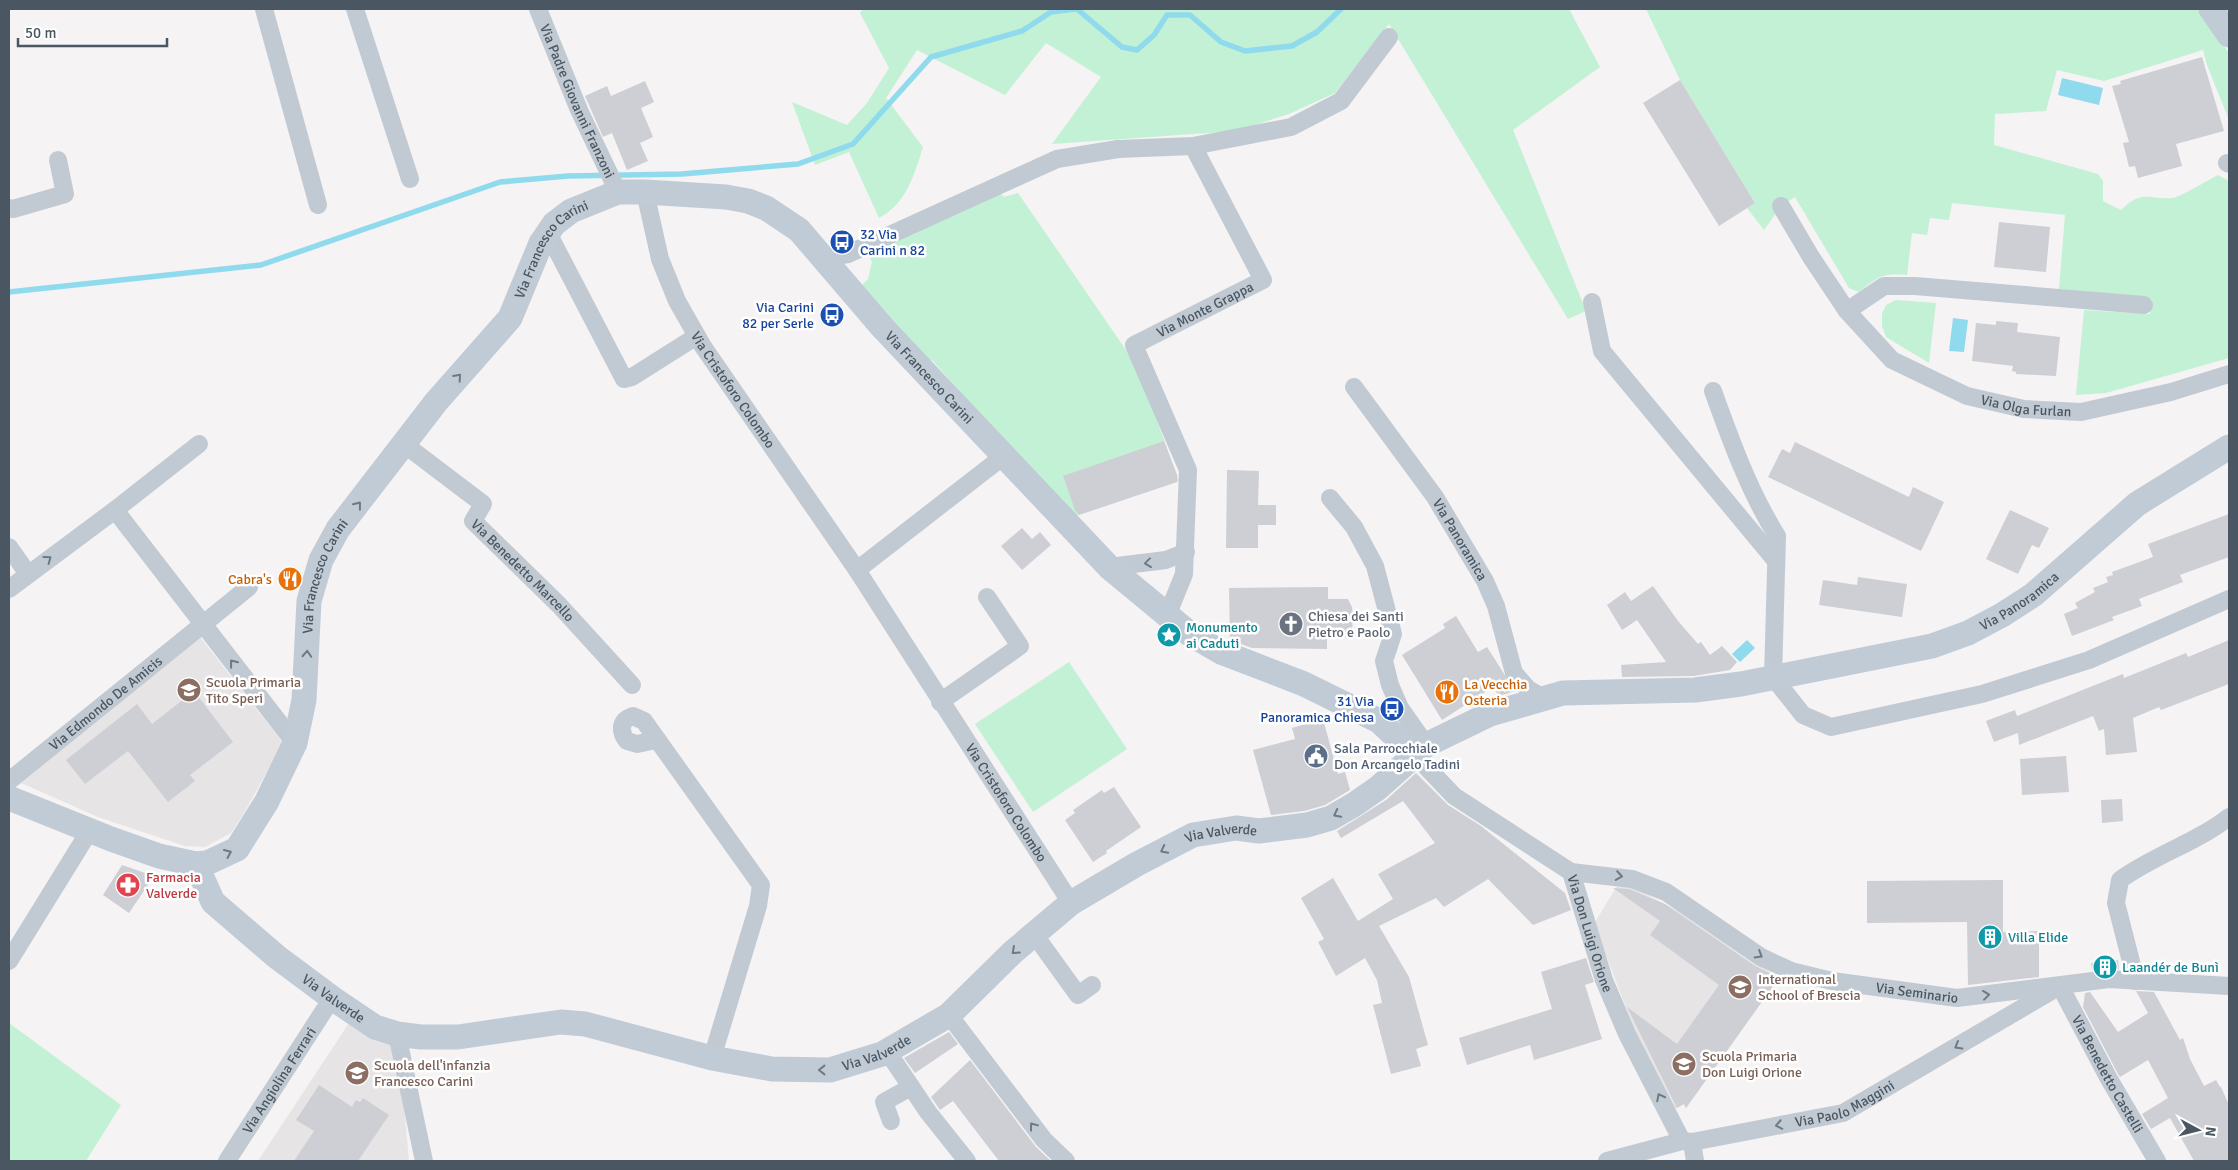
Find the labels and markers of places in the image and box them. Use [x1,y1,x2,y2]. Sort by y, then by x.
place label: 32 Via Carini n 82 [860,226,925,259]
bus stop icon: 32 Via Carini n 82 [829,229,855,255]
place label: Via Carini 82 per Serle [742,299,814,332]
bus stop icon: Via Carini 82 per Serle [819,302,845,328]
restaurant icon: Cabra's [277,566,303,592]
place label: Cabra's [228,571,272,588]
place label: Chiesa dei Santi Pietro e Paolo [1308,608,1404,641]
church icon: Chiesa dei Santi Pietro e Paolo [1278,611,1304,637]
place label: Monumento ai Caduti [1186,619,1258,652]
place icon: Monumento ai Caduti [1156,622,1182,648]
place label: Scuola Primaria Tito Speri [206,674,301,707]
place label: La Vecchia Osteria [1464,676,1527,709]
school or university icon: Scuola Primaria Tito Speri [176,677,202,703]
restaurant icon: La Vecchia Osteria [1434,679,1460,705]
place label: 31 Via Panoramica Chiesa [1260,693,1374,726]
bus stop icon: 31 Via Panoramica Chiesa [1379,696,1405,722]
place label: Sala Parrocchiale Don Arcangelo Tadini [1334,740,1460,773]
public building icon: Sala Parrocchiale Don Arcangelo Tadini [1303,743,1329,769]
place label: Farmacia Valverde [146,869,201,902]
pharmacy icon: Farmacia Valverde [115,872,141,898]
building icon: Villa Elide [1977,924,2003,950]
place label: Villa Elide [2008,929,2068,946]
building icon: Laandér de Bunì [2092,954,2118,980]
place label: Laandér de Bunì [2122,959,2219,976]
place label: International School of Brescia [1758,971,1861,1004]
school or university icon: International School of Brescia [1727,974,1753,1000]
place label: Scuola Primaria Don Luigi Orione [1702,1048,1802,1081]
school or university icon: Scuola Primaria Don Luigi Orione [1671,1051,1697,1077]
place label: Scuola dell'infanzia Francesco Carini [374,1057,491,1090]
school or university icon: Scuola dell'infanzia Francesco Carini [344,1060,370,1086]

